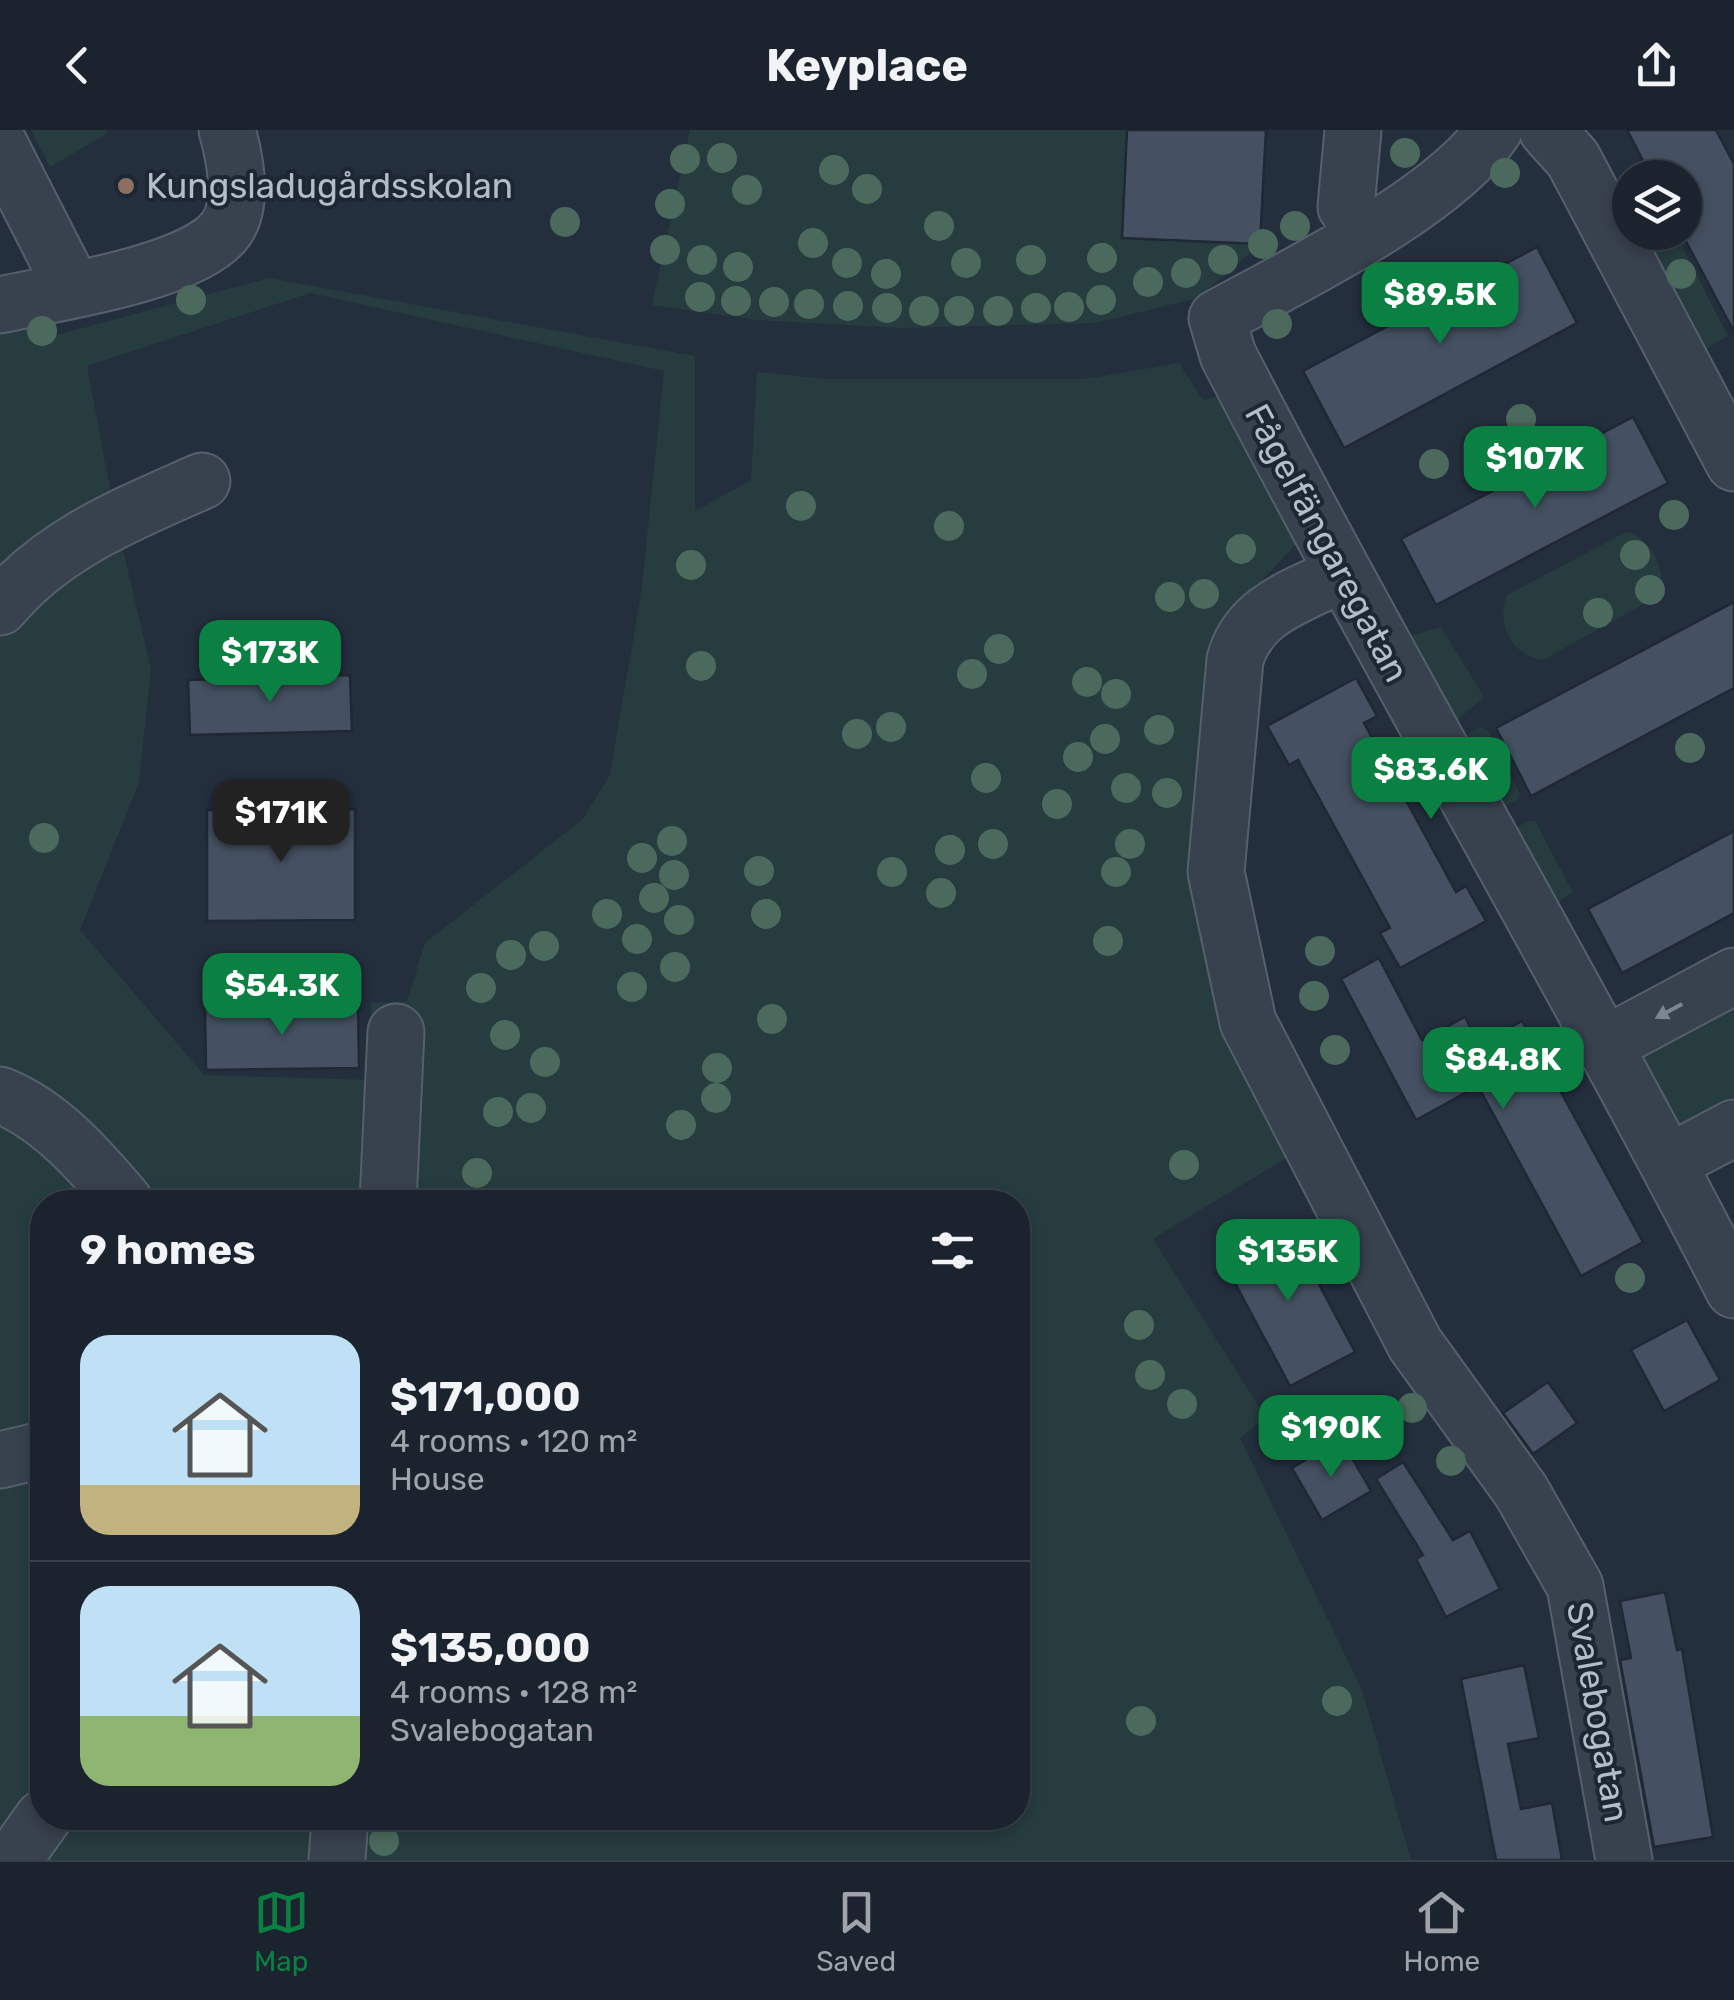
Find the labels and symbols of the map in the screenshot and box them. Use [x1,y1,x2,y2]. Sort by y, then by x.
place label: Kungsladugårdsskolan [146,165,513,207]
marker: Kungsladugårdsskolan [115,175,137,197]
pin: $89.5K [1359,262,1521,347]
street label: Fågelfängaregatan [1236,397,1418,689]
pin: $107K [1465,426,1605,511]
pin: $173K [200,620,340,705]
pin: $83.6K [1350,737,1512,822]
pin: $171K [211,780,351,865]
pin: $54.3K [201,953,363,1038]
one-way arrow [1654,1002,1683,1019]
pin: $84.8K [1422,1027,1584,1112]
pin: $135K [1218,1219,1358,1304]
pin: $190K [1261,1395,1401,1480]
street label: Svalebogatan [1558,1599,1638,1825]

